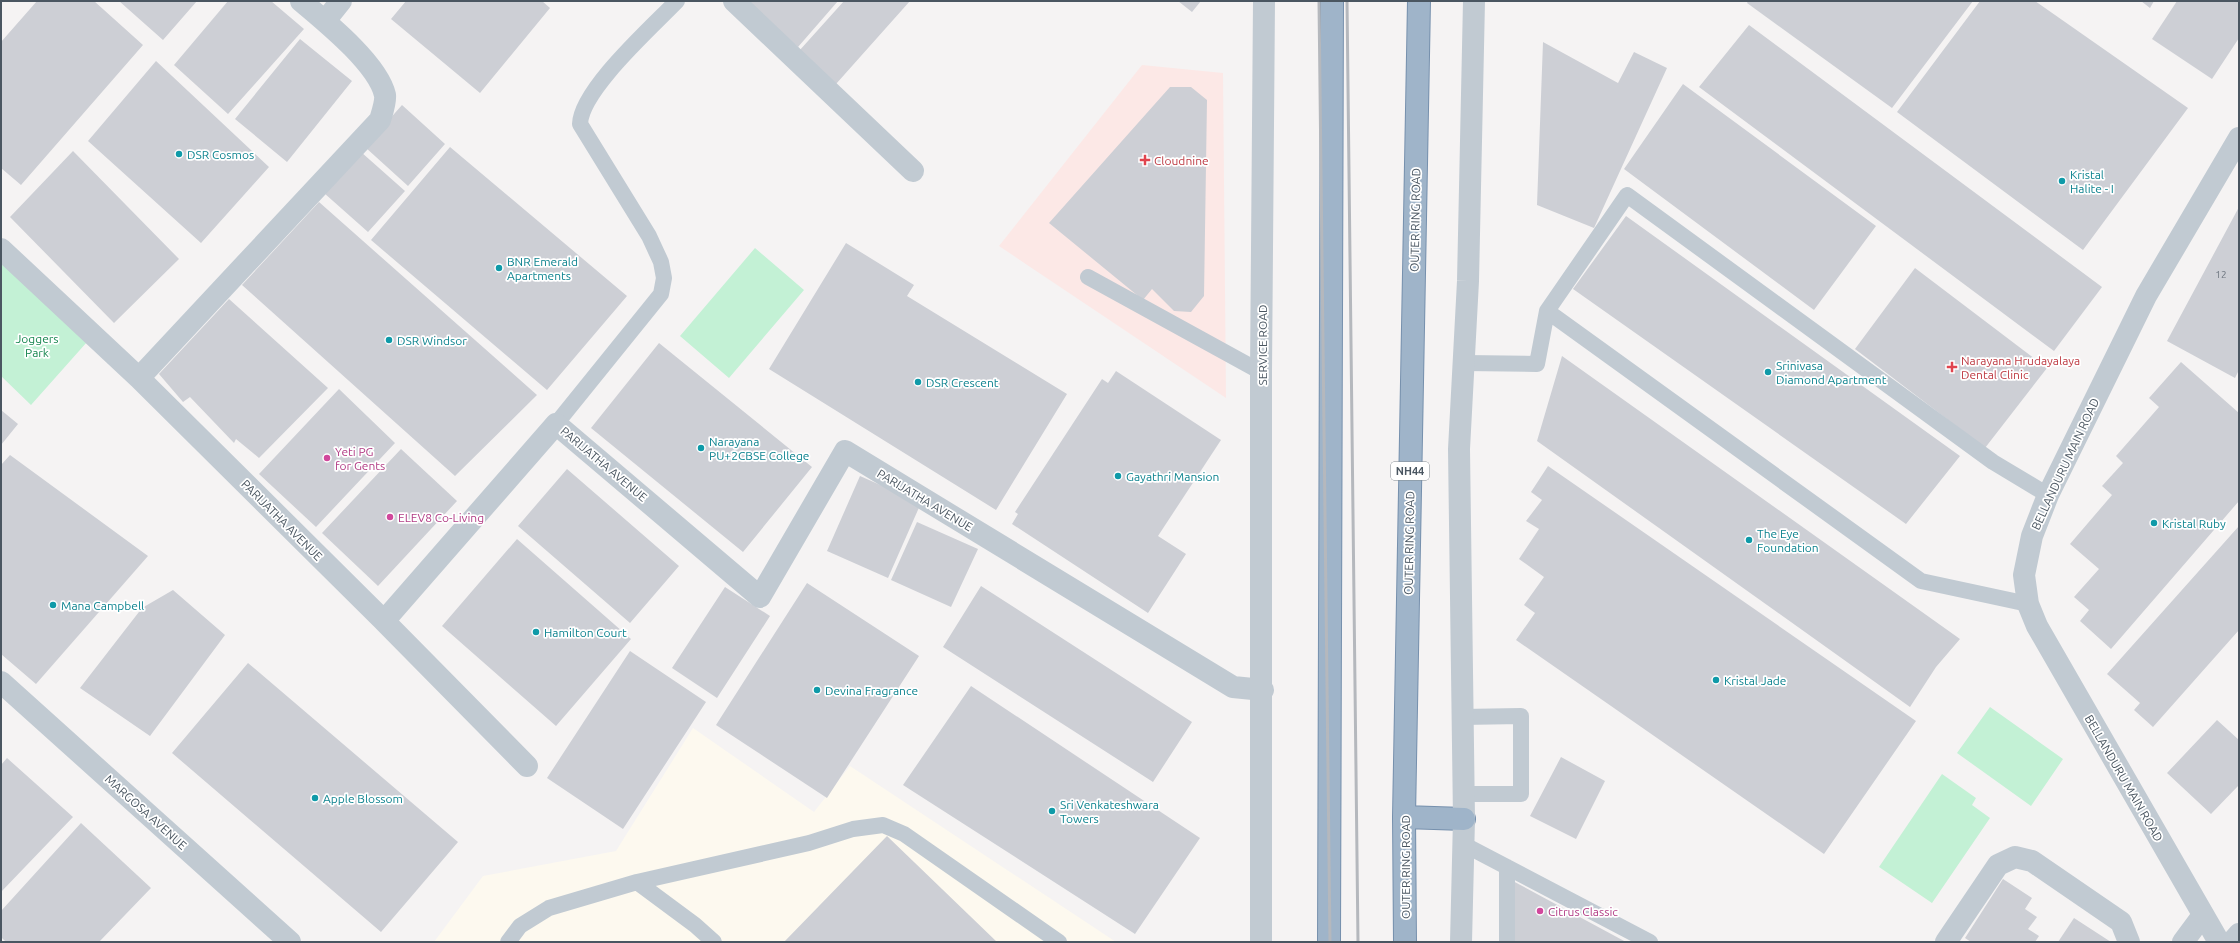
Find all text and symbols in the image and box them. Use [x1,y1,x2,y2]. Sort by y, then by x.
place label: DSR Cosmos [187,148,254,161]
marker: DSR Cosmos [174,149,184,159]
marker: Cloudnine [1139,154,1151,166]
place label: Cloudnine [1154,154,1209,167]
street label: OUTER RING ROAD [1408,168,1422,272]
place label: Kristal Halite - I [2070,168,2114,195]
marker: Kristal Halite - I [2057,176,2067,186]
place label: BNR Emerald Apartments [507,255,578,282]
marker: BNR Emerald Apartments [494,263,504,273]
house number: 12 [2215,269,2227,280]
street label: SERVICE ROAD [1256,305,1269,385]
park label: Joggers Park [15,332,59,359]
place label: DSR Windsor [397,334,467,347]
marker: DSR Windsor [384,335,394,345]
place label: Narayana Hrudayalaya Dental Clinic [1961,354,2080,381]
place label: Srinivasa Diamond Apartment [1776,359,1887,386]
marker: Narayana Hrudayalaya Dental Clinic [1946,361,1958,373]
marker: Srinivasa Diamond Apartment [1763,367,1773,377]
place label: DSR Crescent [926,376,999,389]
marker: DSR Crescent [913,377,923,387]
street label: BELLANDURU MAIN ROAD [2029,396,2101,532]
street label: PARIJATHA AVENUE [558,424,650,504]
place label: Narayana PU+2CBSE College [709,435,809,462]
marker: Narayana PU+2CBSE College [696,443,706,453]
place label: Yeti PG for Gents [335,445,385,472]
marker: Yeti PG for Gents [322,453,332,463]
road number: NH44 [1391,462,1429,480]
street label: PARIJATHA AVENUE [875,466,975,534]
place label: Gayathri Mansion [1126,470,1219,483]
marker: Gayathri Mansion [1113,471,1123,481]
street label: PARIJATHA AVENUE [239,477,325,563]
street label: OUTER RING ROAD [1402,491,1416,595]
place label: ELEV8 Co-Living [398,511,484,524]
marker: ELEV8 Co-Living [385,512,395,522]
place label: Kristal Ruby [2162,517,2226,530]
marker: Kristal Ruby [2149,518,2159,528]
place label: The Eye Foundation [1757,527,1819,554]
marker: The Eye Foundation [1744,535,1754,545]
place label: Mana Campbell [61,599,144,612]
marker: Mana Campbell [48,600,58,610]
place label: Hamilton Court [544,626,627,639]
marker: Hamilton Court [531,627,541,637]
place label: Kristal Jade [1724,674,1786,687]
marker: Kristal Jade [1711,675,1721,685]
place label: Devina Fragrance [825,684,918,697]
marker: Devina Fragrance [812,685,822,695]
street label: BELLANDURU MAIN ROAD [2082,712,2166,844]
street label: MARGOSA AVENUE [103,772,189,852]
place label: Apple Blossom [323,792,403,805]
marker: Apple Blossom [310,793,320,803]
place label: Sri Venkateshwara Towers [1060,798,1159,825]
marker: Sri Venkateshwara Towers [1047,806,1057,816]
street label: OUTER RING ROAD [1399,815,1412,919]
place label: Citrus Classic [1548,905,1618,918]
marker: Citrus Classic [1535,906,1545,916]

